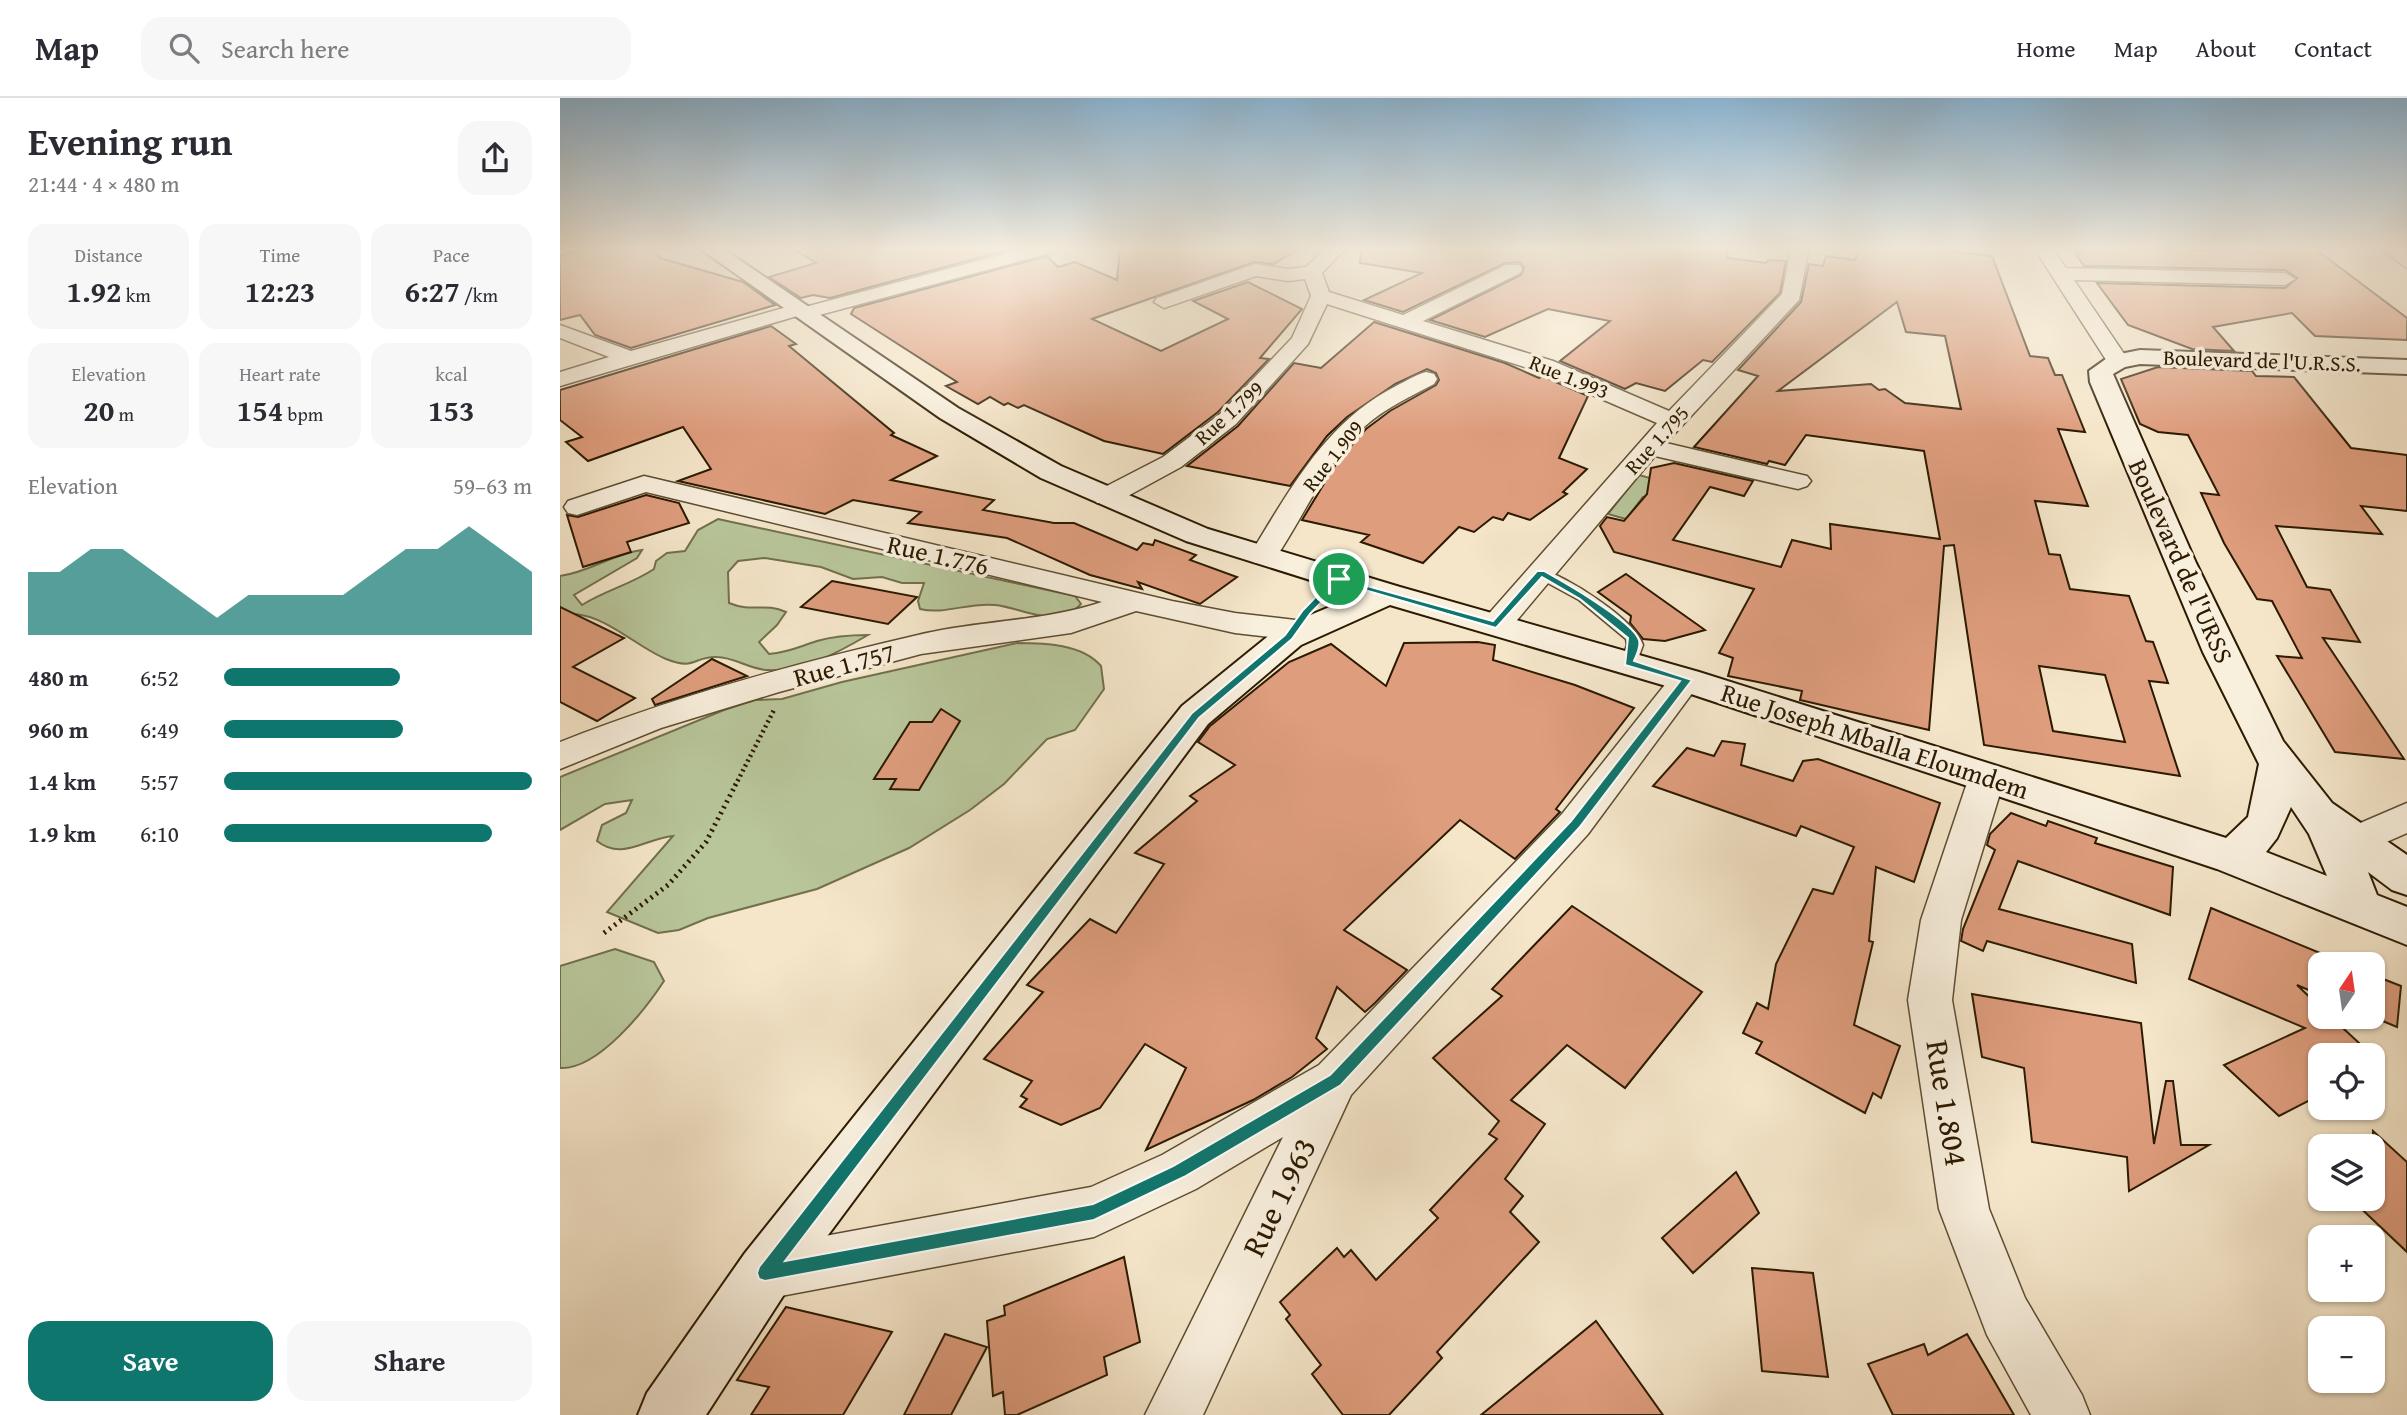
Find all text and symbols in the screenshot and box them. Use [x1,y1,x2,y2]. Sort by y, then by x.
search box [141,17,631,80]
text: Map [35,24,99,72]
icon: search [165,29,203,67]
text: Search here [221,29,349,68]
text: Home [2017,31,2076,66]
text: Map [2114,31,2158,66]
text: About [2196,31,2256,66]
text: Contact [2294,31,2372,66]
text: Evening run [28,113,232,169]
button: share [458,121,532,195]
text: 21:44 · 4 × 480 m [28,167,180,200]
text: Distance [75,241,143,269]
text: Time [260,241,300,269]
text: Pace [433,241,470,269]
text: 1.92 [66,269,122,313]
text: 12:23 [245,269,315,313]
text: 6:27 [405,269,460,313]
text: km [122,281,151,309]
text: /km [460,281,498,309]
street label: Boulevard de l'U.R.S.S. [2163,342,2361,379]
street label: Rue 1.993 [1525,347,1614,407]
text: Elevation [71,360,146,388]
text: Heart rate [239,360,321,388]
text: kcal [435,360,468,388]
street label: Rue 1.799 [1187,373,1270,452]
text: 20 [83,388,114,432]
text: 154 [237,388,283,432]
text: 153 [428,388,475,432]
street label: Rue 1.795 [1617,398,1696,481]
text: m [114,400,134,428]
text: bpm [283,400,323,428]
street label: Rue 1.909 [1295,413,1371,498]
street label: Boulevard de l'URSS [2119,453,2244,669]
text: Elevation [28,469,118,502]
text: 59–63 m [453,469,532,502]
street label: Rue 1.776 [883,524,993,585]
pin [1309,549,1369,609]
icon: arrive [1320,560,1358,598]
street label: Rue 1.757 [789,632,899,697]
text: 480 m [28,661,89,694]
text: 6:52 [140,661,179,694]
street label: Rue Joseph Mballa Eloumdem [1716,672,2034,809]
text: 960 m [28,713,89,746]
text: 6:49 [140,713,179,746]
text: 1.4 km [28,765,96,798]
text: 5:57 [140,765,179,798]
text: 1.9 km [28,817,96,850]
text: 6:10 [140,817,179,850]
north arrow [2308,952,2385,1029]
map controls [2308,952,2385,1393]
street label: Rue 1.804 [1914,1036,1981,1169]
button: locate [2308,1043,2385,1120]
street label: Rue 1.963 [1230,1129,1328,1264]
button: layers [2308,1134,2385,1211]
button: + [2308,1225,2385,1302]
button: − [2308,1316,2385,1393]
button: Save [28,1321,273,1401]
button: Share [287,1321,532,1401]

